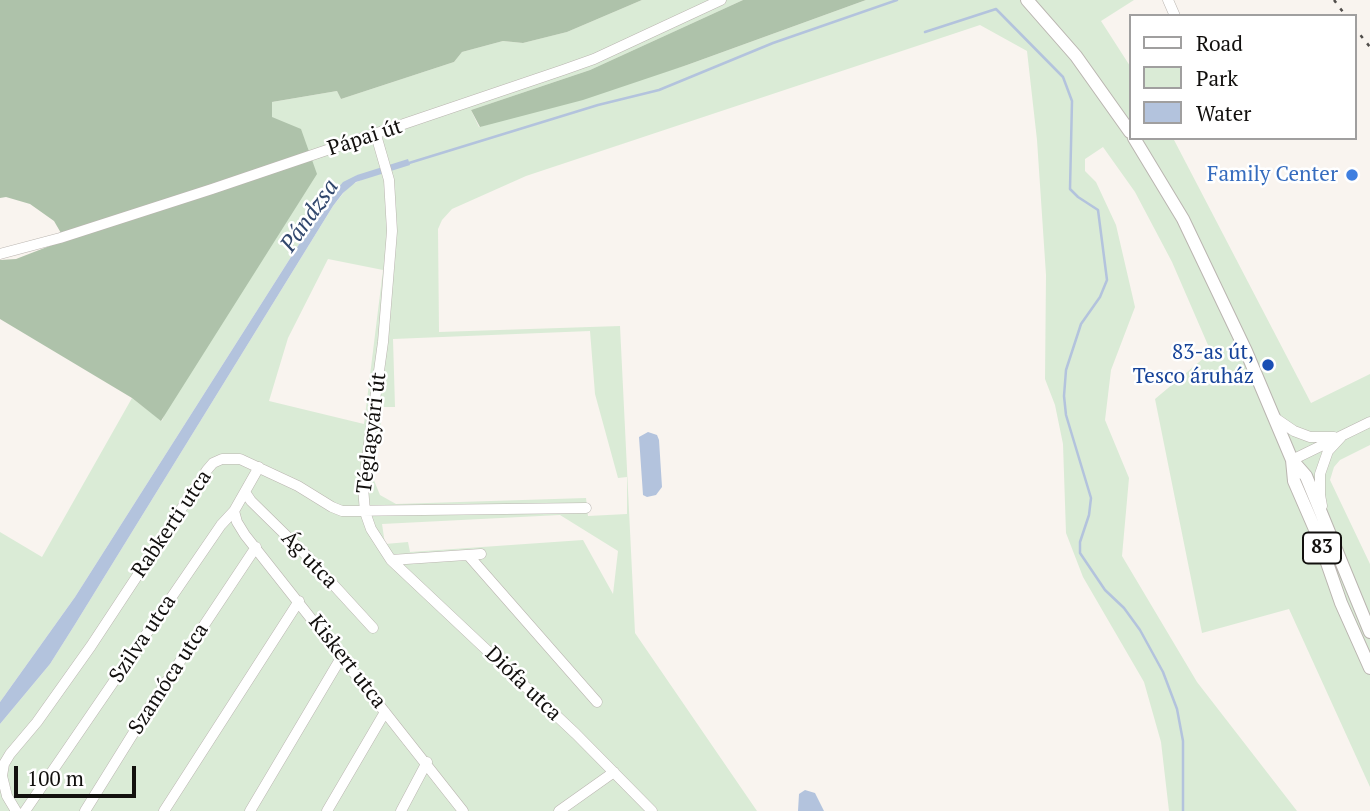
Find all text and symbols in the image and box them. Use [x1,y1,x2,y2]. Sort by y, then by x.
legend [1128,14,1356,140]
text: Road [1196,29,1243,57]
text: Park [1196,64,1238,92]
text: Water [1196,99,1251,127]
street label: Pápai út [325,114,405,162]
place label: Family Center [1207,162,1338,188]
marker: Family Center [1344,167,1360,183]
water label: Pándzsa [275,174,345,258]
place label: 83-as út, Tesco áruház [1133,340,1254,390]
marker: 83-as út, Tesco áruház [1260,357,1276,373]
street label: Téglagyári út [352,371,392,495]
street label: Rabkerti utca [127,466,217,582]
street label: Ág utca [276,526,342,594]
road number: 83 [1303,533,1341,564]
street label: Szilva utca [104,590,182,688]
street label: Kiskert utca [303,610,391,714]
street label: Szamóca utca [124,619,214,739]
street label: Diófa utca [480,642,566,726]
scale bar [18,752,140,796]
text: 100 m [27,764,84,792]

